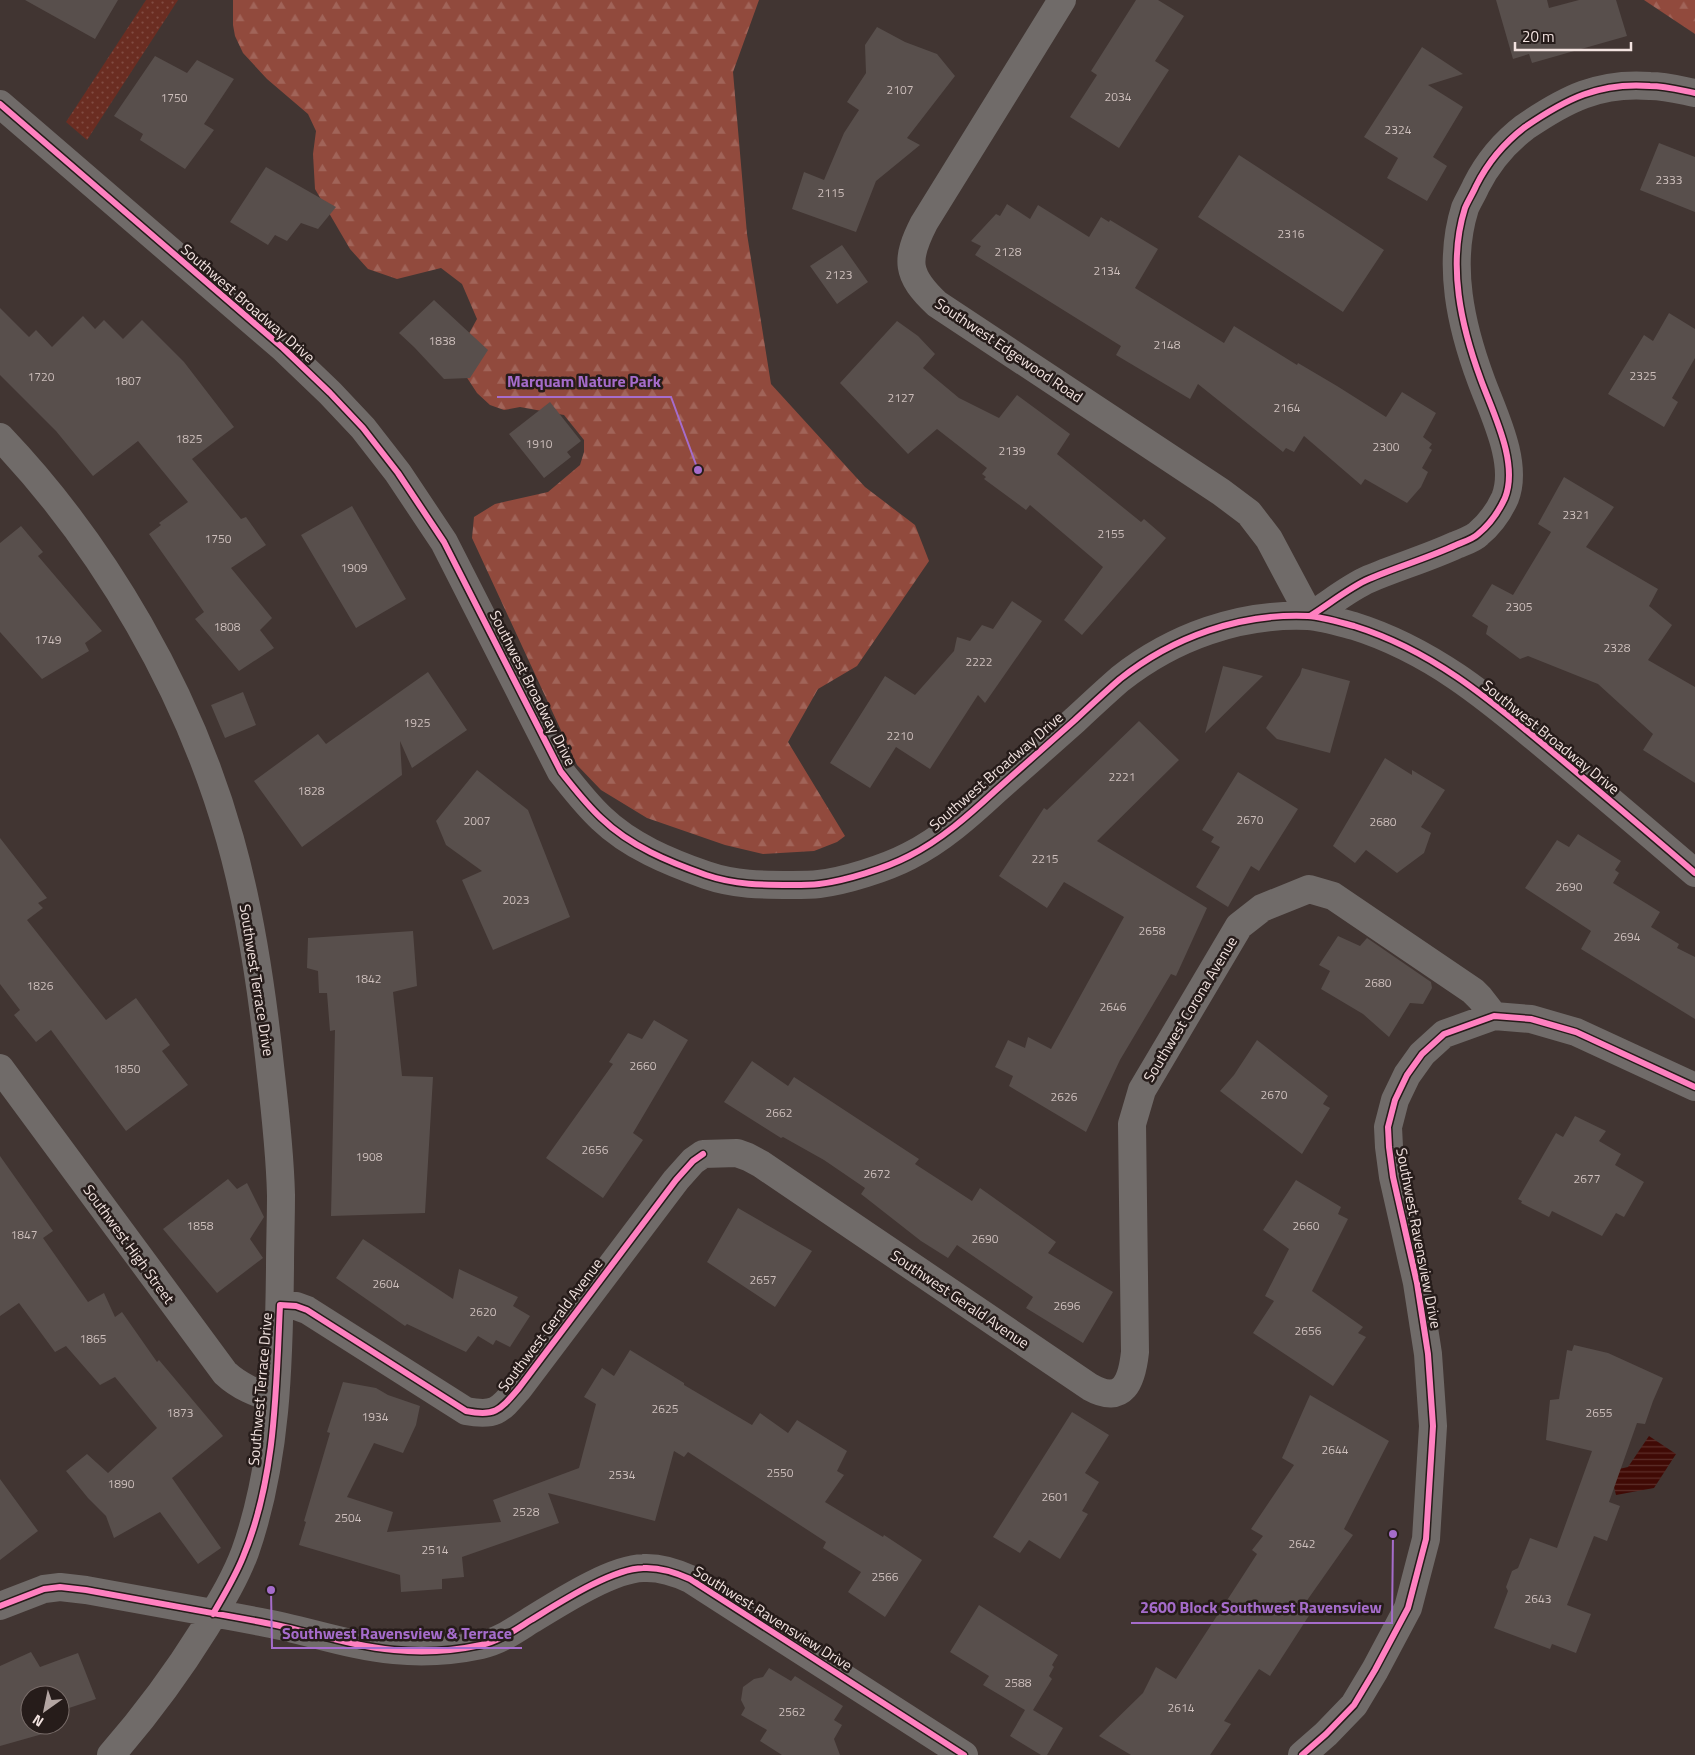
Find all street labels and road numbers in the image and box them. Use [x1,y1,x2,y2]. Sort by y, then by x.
street label: Southwest Broadway Drive [176,238,320,368]
street label: Southwest Edgewood Road [930,292,1088,408]
street label: Southwest Broadway Drive [484,606,582,770]
street label: Southwest Broadway Drive [1477,674,1625,800]
street label: Southwest Broadway Drive [924,706,1068,836]
street label: Southwest Terrace Drive [234,902,280,1058]
street label: Southwest Corona Avenue [1137,932,1243,1086]
street label: Southwest Ravensview Drive [1390,1146,1448,1330]
street label: Southwest High Street [78,1179,181,1309]
street label: Southwest Gerald Avenue [886,1244,1034,1354]
street label: Southwest Gerald Avenue [492,1253,608,1397]
street label: Southwest Terrace Drive [242,1311,278,1467]
street label: Southwest Ravensview Drive [689,1560,857,1676]

